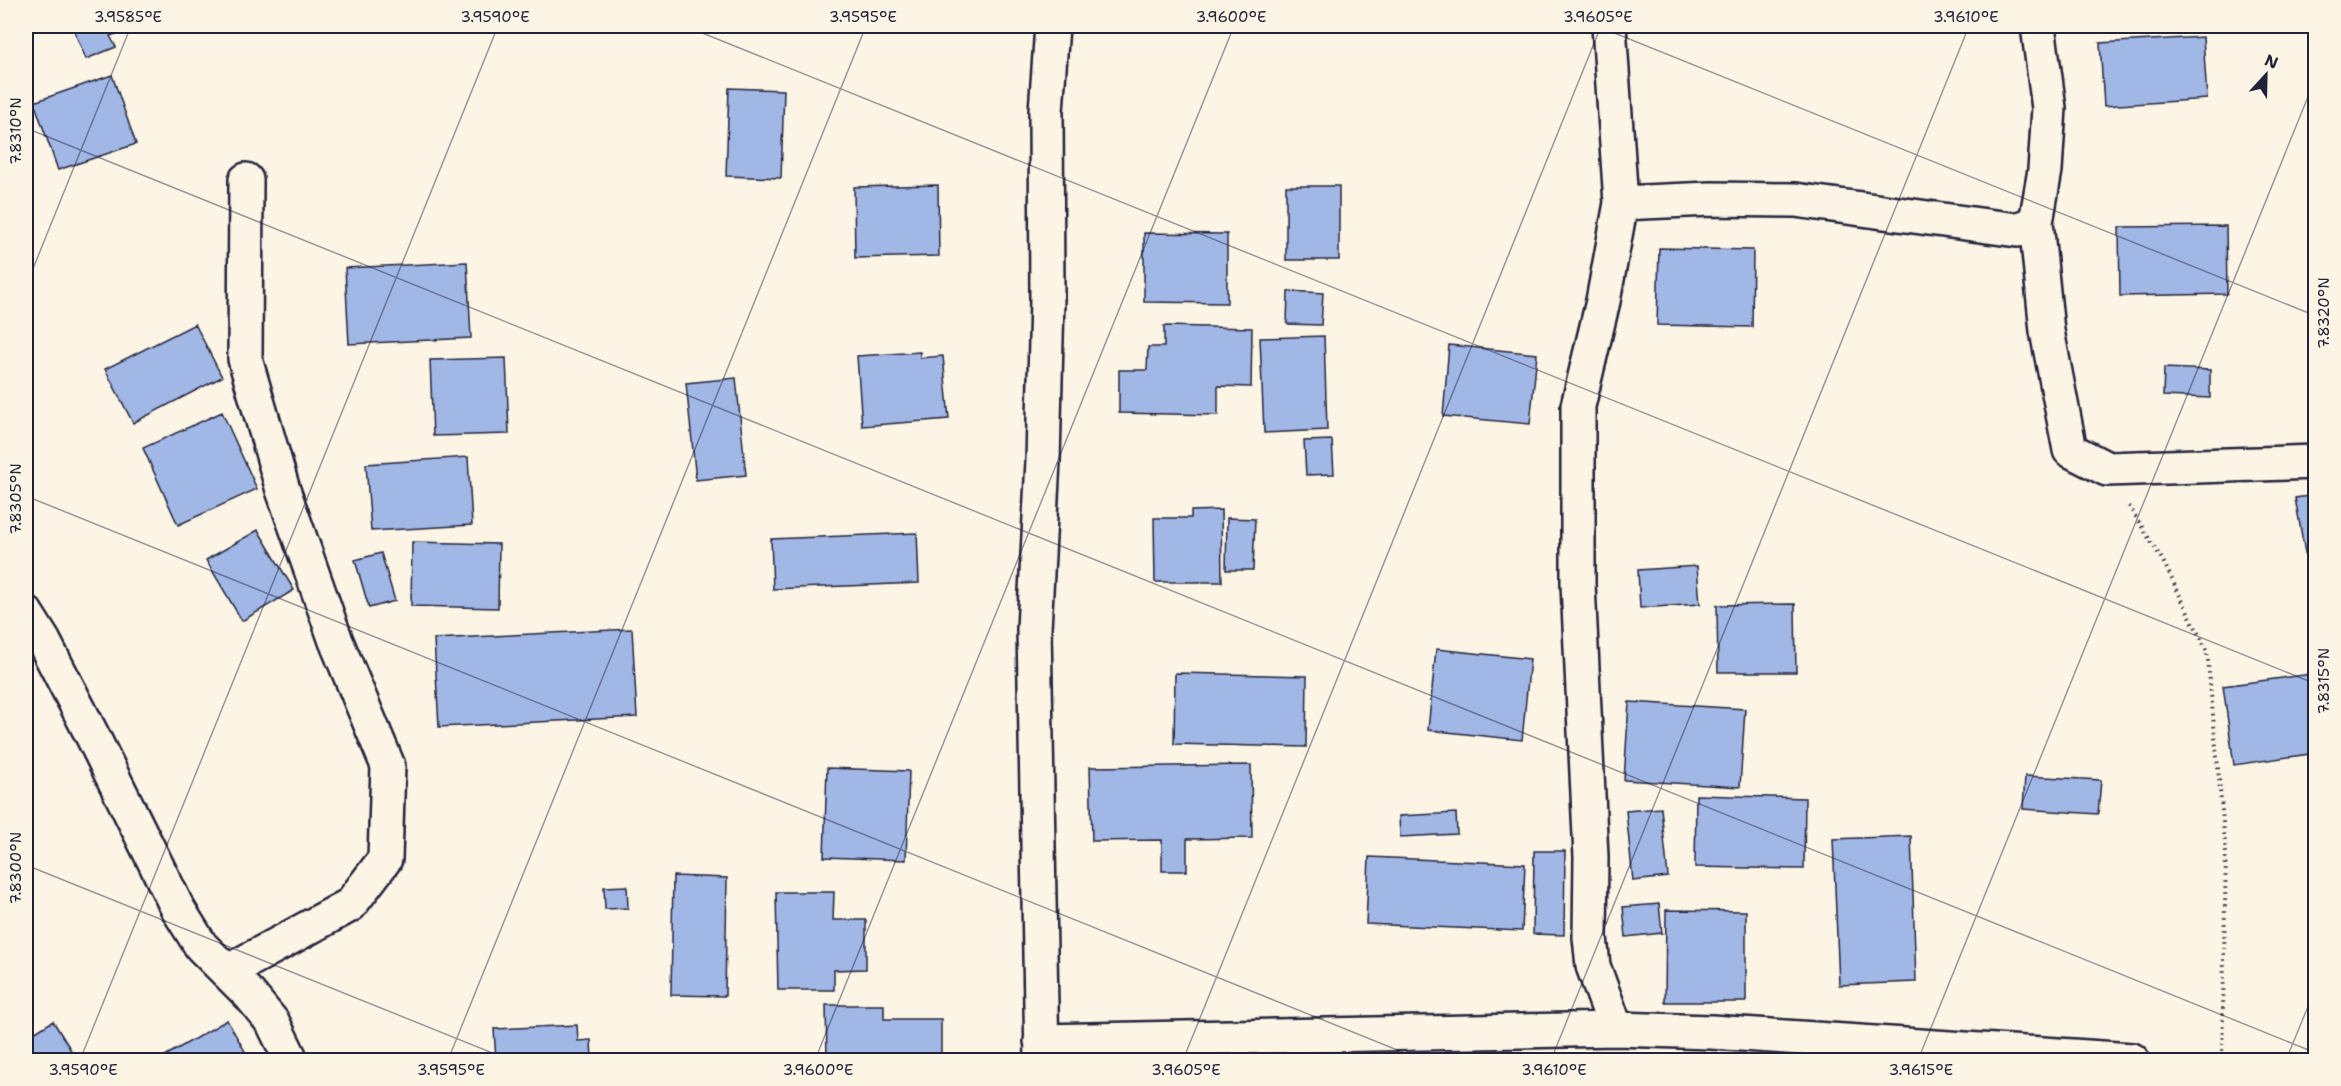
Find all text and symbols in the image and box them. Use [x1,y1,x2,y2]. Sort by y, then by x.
text: 3.9585°E [94,7,162,27]
text: 3.9590°E [460,7,530,27]
text: 3.9595°E [829,7,897,27]
text: 3.9600°E [1196,7,1266,27]
text: 3.9605°E [1563,7,1633,27]
text: 3.9610°E [1933,7,1999,27]
north arrow [2236,45,2296,105]
text: N [2262,49,2281,74]
text: 7.8310°N [6,97,26,165]
text: 7.8320°N [2314,277,2334,349]
text: 7.8305°N [6,463,26,535]
text: 7.8315°N [2314,648,2334,714]
text: 7.8300°N [6,832,26,904]
text: 3.9590°E [48,1060,118,1080]
text: 3.9595°E [417,1060,485,1080]
text: 3.9600°E [783,1060,853,1080]
text: 3.9605°E [1151,1060,1221,1080]
text: 3.9610°E [1521,1060,1587,1080]
text: 3.9615°E [1889,1060,1953,1080]

